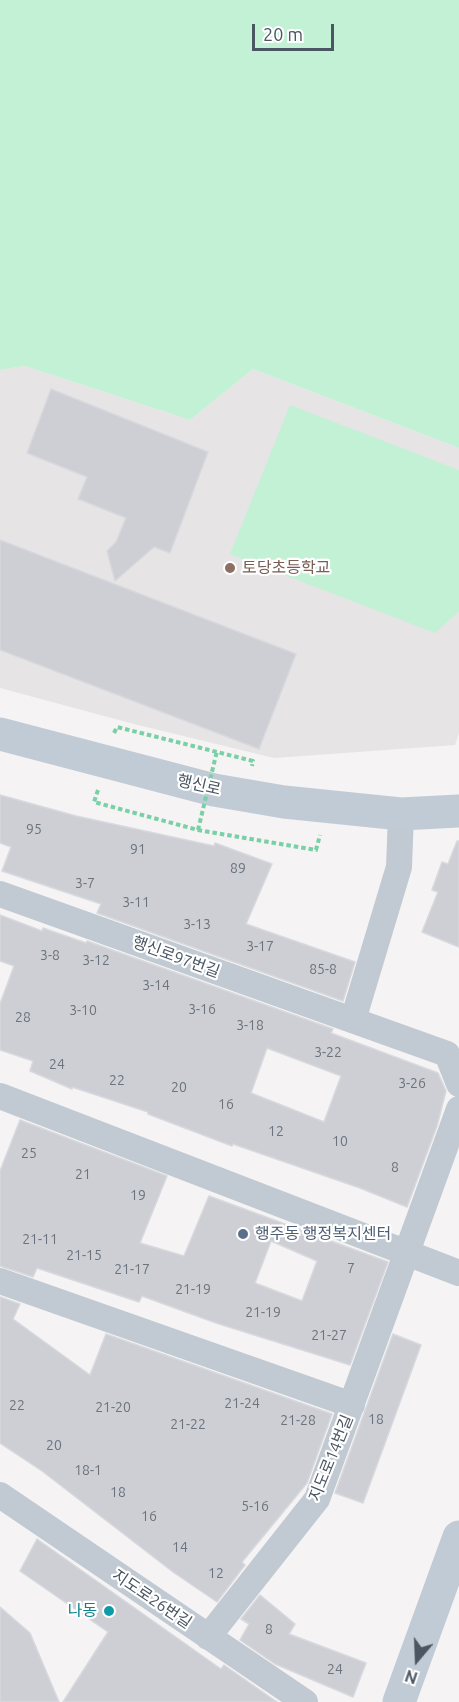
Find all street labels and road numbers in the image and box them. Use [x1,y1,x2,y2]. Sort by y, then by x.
street label: 행신로 [175,771,223,799]
street label: 행신로97번길 [130,932,222,982]
street label: 지도로14번길 [305,1412,357,1504]
street label: 지도로26번길 [109,1565,195,1633]

